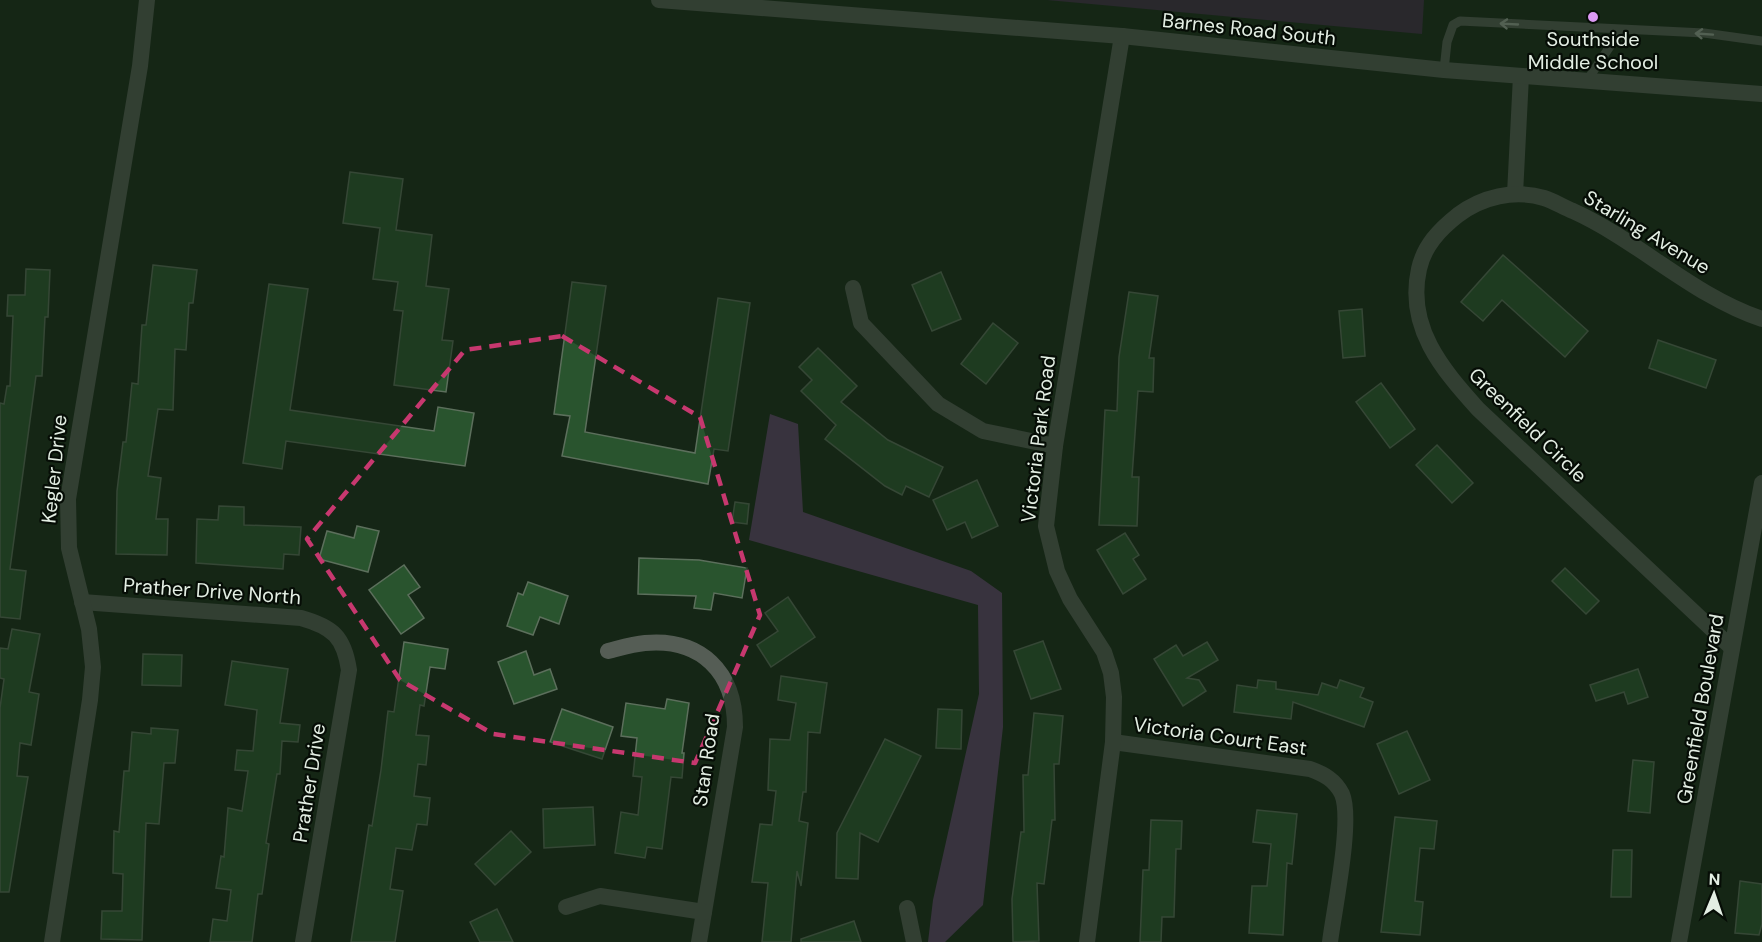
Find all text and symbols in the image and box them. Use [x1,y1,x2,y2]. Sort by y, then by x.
street label: Barnes Road South [1161,7,1337,51]
marker: Southside Middle School [1586,10,1600,24]
one-way arrow [1500,19,1520,30]
place label: Southside Middle School [1528,26,1658,75]
one-way arrow [1695,28,1715,39]
street label: Starling Avenue [1579,184,1715,280]
street label: Victoria Park Road [1015,354,1061,524]
street label: Greenfield Circle [1463,362,1593,488]
street label: Kegler Drive [35,413,73,525]
street label: Prather Drive North [122,572,302,610]
street label: Greenfield Boulevard [1670,612,1730,806]
street label: Victoria Court East [1132,711,1309,761]
street label: Stan Road [687,712,725,808]
street label: Prather Drive [287,722,331,844]
north arrow [1684,864,1744,924]
text: N [1708,869,1721,890]

